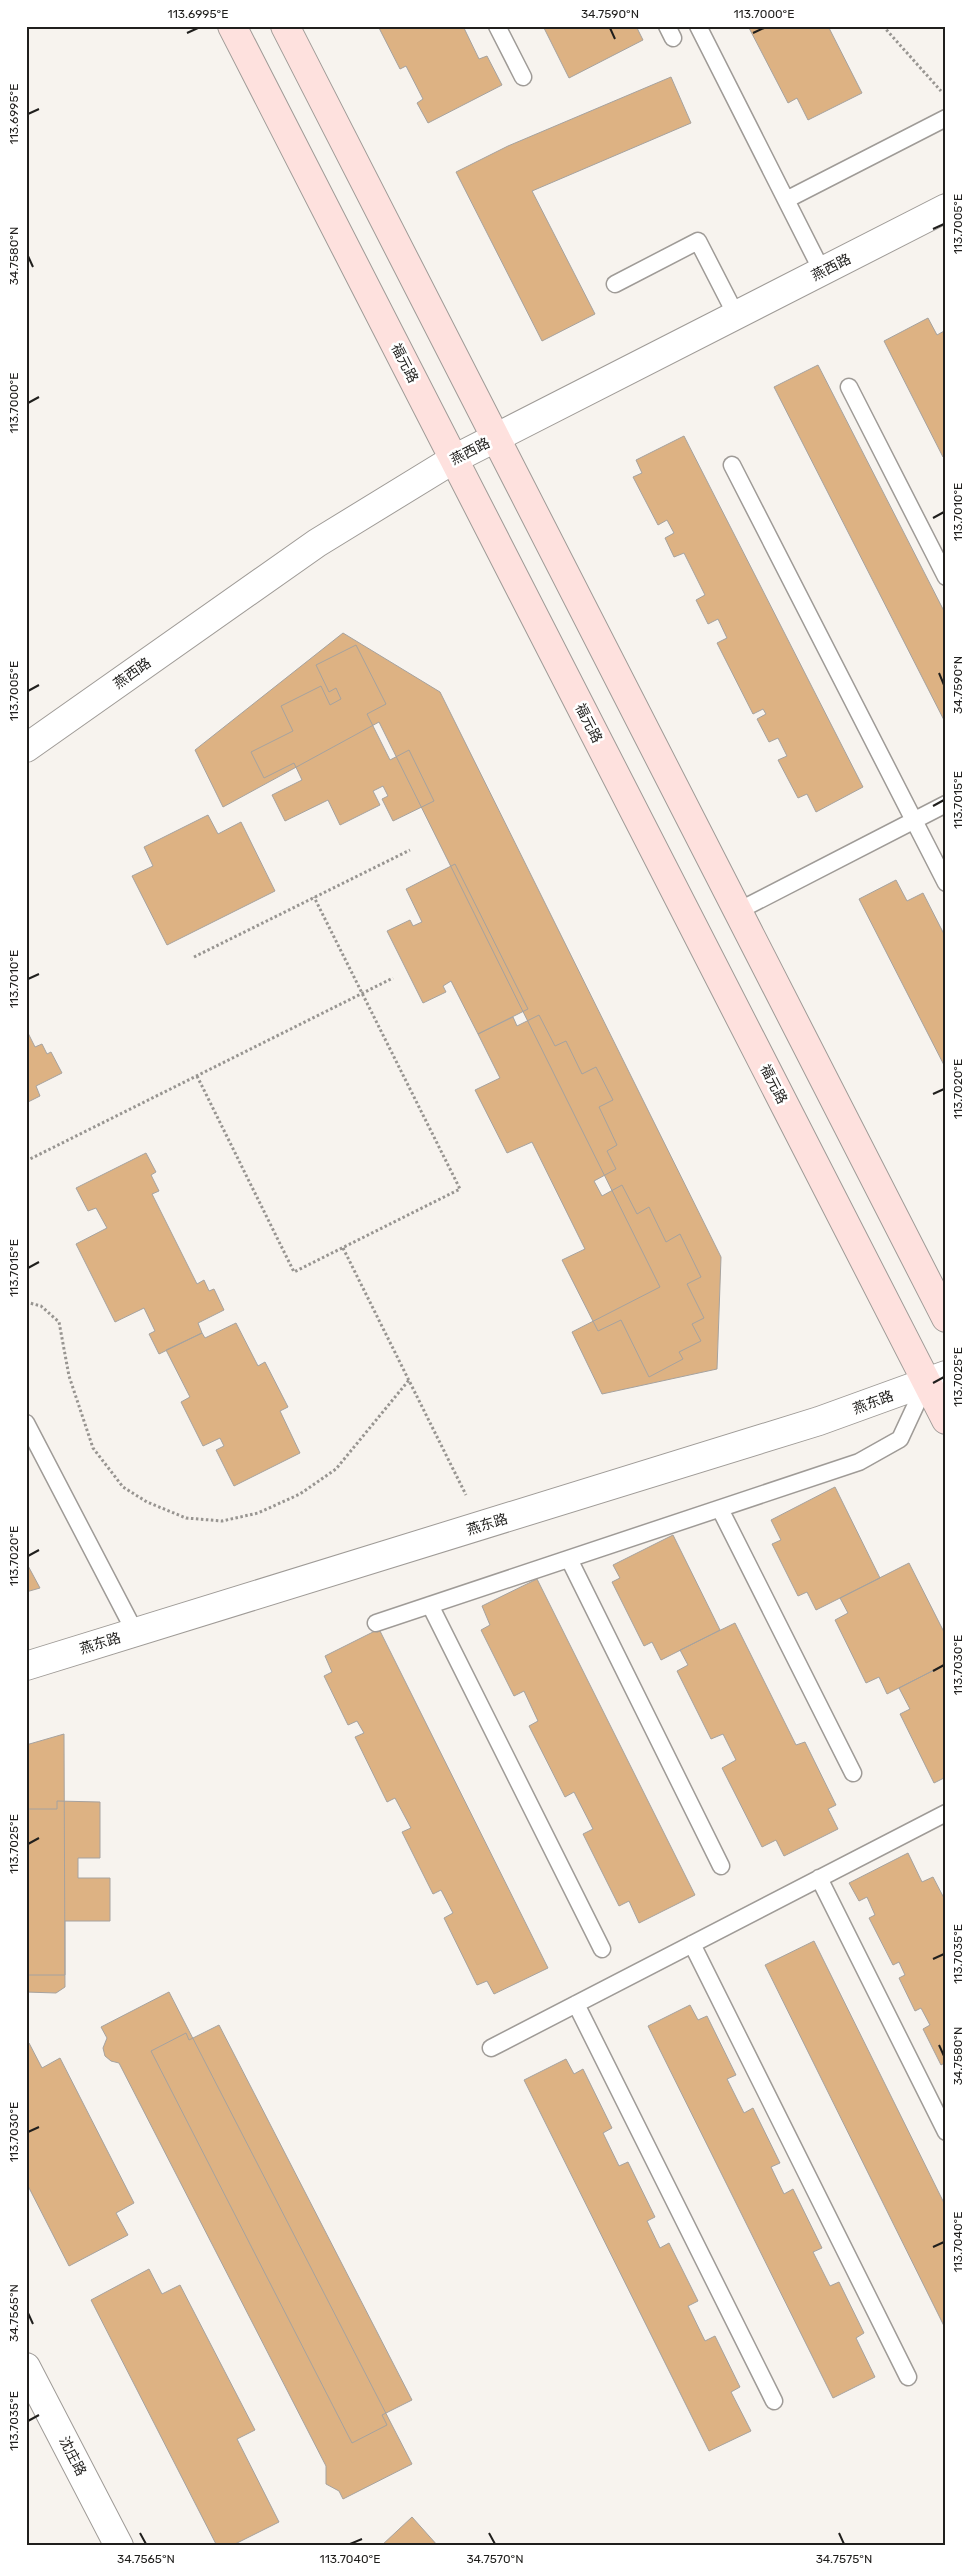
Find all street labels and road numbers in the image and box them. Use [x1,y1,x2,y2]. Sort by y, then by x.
street label: 燕西路 [809,250,854,285]
street label: 福元路 [387,341,422,386]
street label: 燕西路 [448,434,493,469]
street label: 燕西路 [110,654,154,692]
street label: 福元路 [571,701,606,746]
street label: 福元路 [756,1062,791,1107]
street label: 燕东路 [851,1387,896,1418]
street label: 燕东路 [465,1510,510,1539]
street label: 燕东路 [78,1629,123,1658]
street label: 沈庄路 [55,2434,90,2479]

